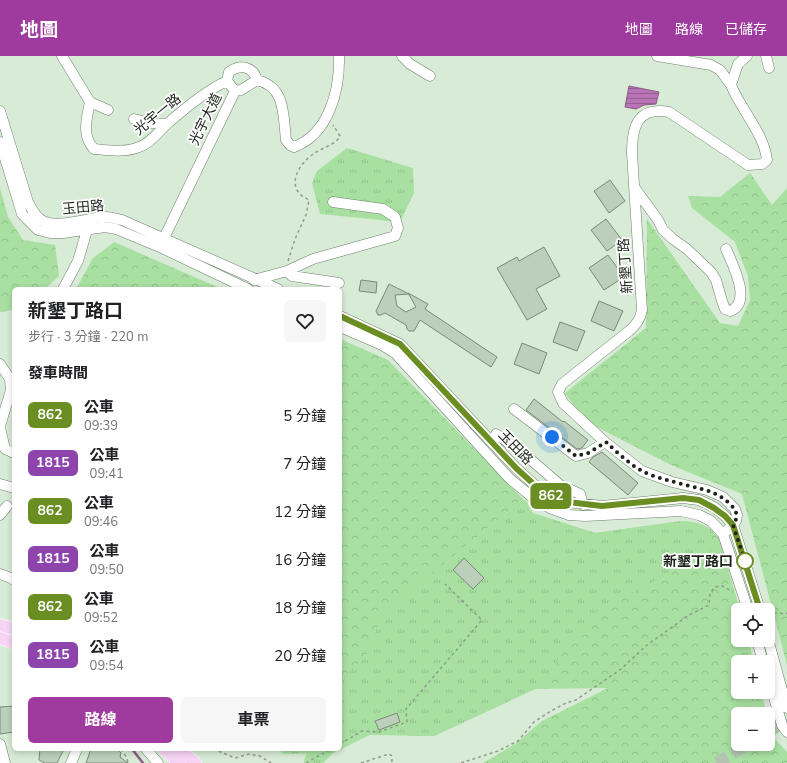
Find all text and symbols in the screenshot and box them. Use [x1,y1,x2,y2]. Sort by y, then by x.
text: 地圖 [20,17,58,43]
text: 地圖 [625,20,653,39]
text: 路線 [675,20,703,39]
text: 已儲存 [725,20,767,39]
street label: 光宇一路 [130,89,185,139]
street label: 光宇大道 [185,90,226,149]
street label: 玉田路 [61,196,105,219]
street label: 新墾丁路 [614,237,637,295]
text: 新墾丁路口 [28,298,123,324]
button: heart [284,300,326,342]
text: 步行 · 3 分鐘 · 220 m [28,328,148,346]
text: 發車時間 [28,363,88,383]
text: 公車 [84,397,114,417]
text: 862 [37,405,63,424]
text: 5 分鐘 [283,406,326,426]
text: 09:39 [84,417,118,435]
street label: 玉田路 [494,426,537,469]
your location [542,427,562,447]
text: 公車 [90,445,120,465]
text: 1815 [36,453,70,472]
text: 7 分鐘 [283,454,326,474]
text: 09:41 [90,465,124,483]
line badge: 862 [528,483,574,509]
text: 862 [538,486,564,505]
text: 公車 [84,493,114,513]
text: 862 [37,501,63,520]
text: 12 分鐘 [274,502,326,522]
text: 09:46 [84,513,118,531]
text: 公車 [90,541,120,561]
text: 1815 [36,549,70,568]
text: 16 分鐘 [274,550,326,570]
place label: 新墾丁路口 [663,552,733,571]
marker: 新墾丁路口 [736,552,754,570]
text: 09:50 [90,561,124,579]
text: 公車 [84,589,114,609]
text: 862 [37,597,63,616]
text: 18 分鐘 [274,598,326,618]
map controls [731,603,775,751]
button: locate [731,603,775,647]
text: 09:52 [84,609,118,627]
text: 公車 [90,637,120,657]
text: 1815 [36,645,70,664]
text: 20 分鐘 [274,646,326,666]
button: + [731,655,775,699]
text: 09:54 [90,657,124,675]
button: 路線 [28,697,173,743]
button: 車票 [181,697,326,743]
button: − [731,707,775,751]

